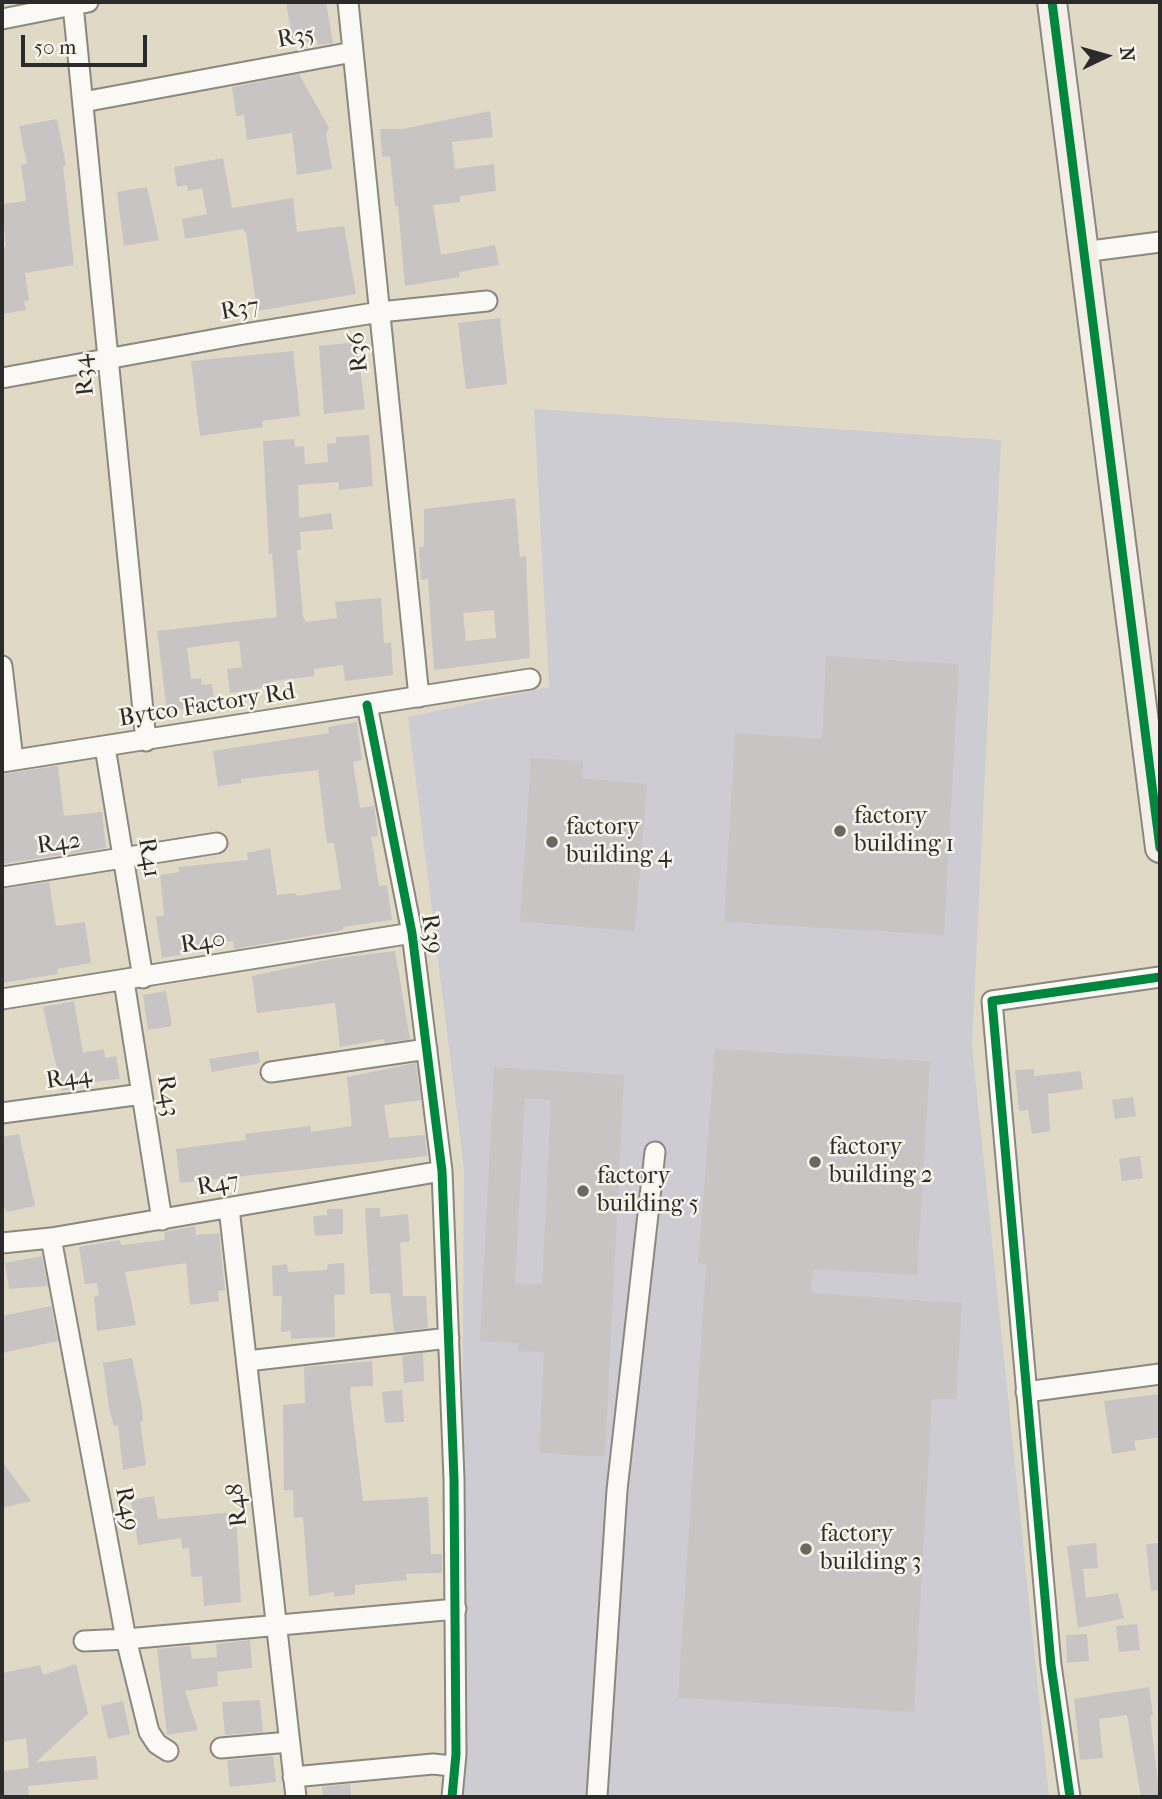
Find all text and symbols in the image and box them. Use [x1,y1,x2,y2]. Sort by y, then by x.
scale bar [24,21,150,65]
street label: R35 [275,21,317,55]
north arrow [1071,21,1141,91]
text: 50 m [34,35,77,59]
text: N [1115,46,1139,62]
street label: R37 [218,292,262,328]
street label: R36 [343,330,375,374]
street label: R34 [69,353,101,397]
street label: Bytco Factory Rd [117,678,297,734]
place label: factory building 1 [854,803,954,859]
place label: factory building 4 [566,814,672,870]
marker: factory building 1 [832,823,848,839]
street label: R42 [35,827,83,861]
marker: factory building 4 [544,834,560,850]
street label: R41 [131,836,165,880]
street label: R39 [414,912,448,956]
street label: R40 [179,925,227,961]
street label: R44 [44,1062,94,1096]
street label: R43 [150,1073,184,1119]
place label: factory building 2 [829,1134,933,1190]
marker: factory building 2 [807,1154,823,1170]
place label: factory building 5 [597,1163,699,1219]
street label: R47 [195,1167,241,1203]
marker: factory building 5 [575,1183,591,1199]
street label: R48 [221,1482,255,1528]
street label: R49 [108,1485,144,1533]
place label: factory building 3 [820,1521,921,1577]
marker: factory building 3 [798,1541,814,1557]

